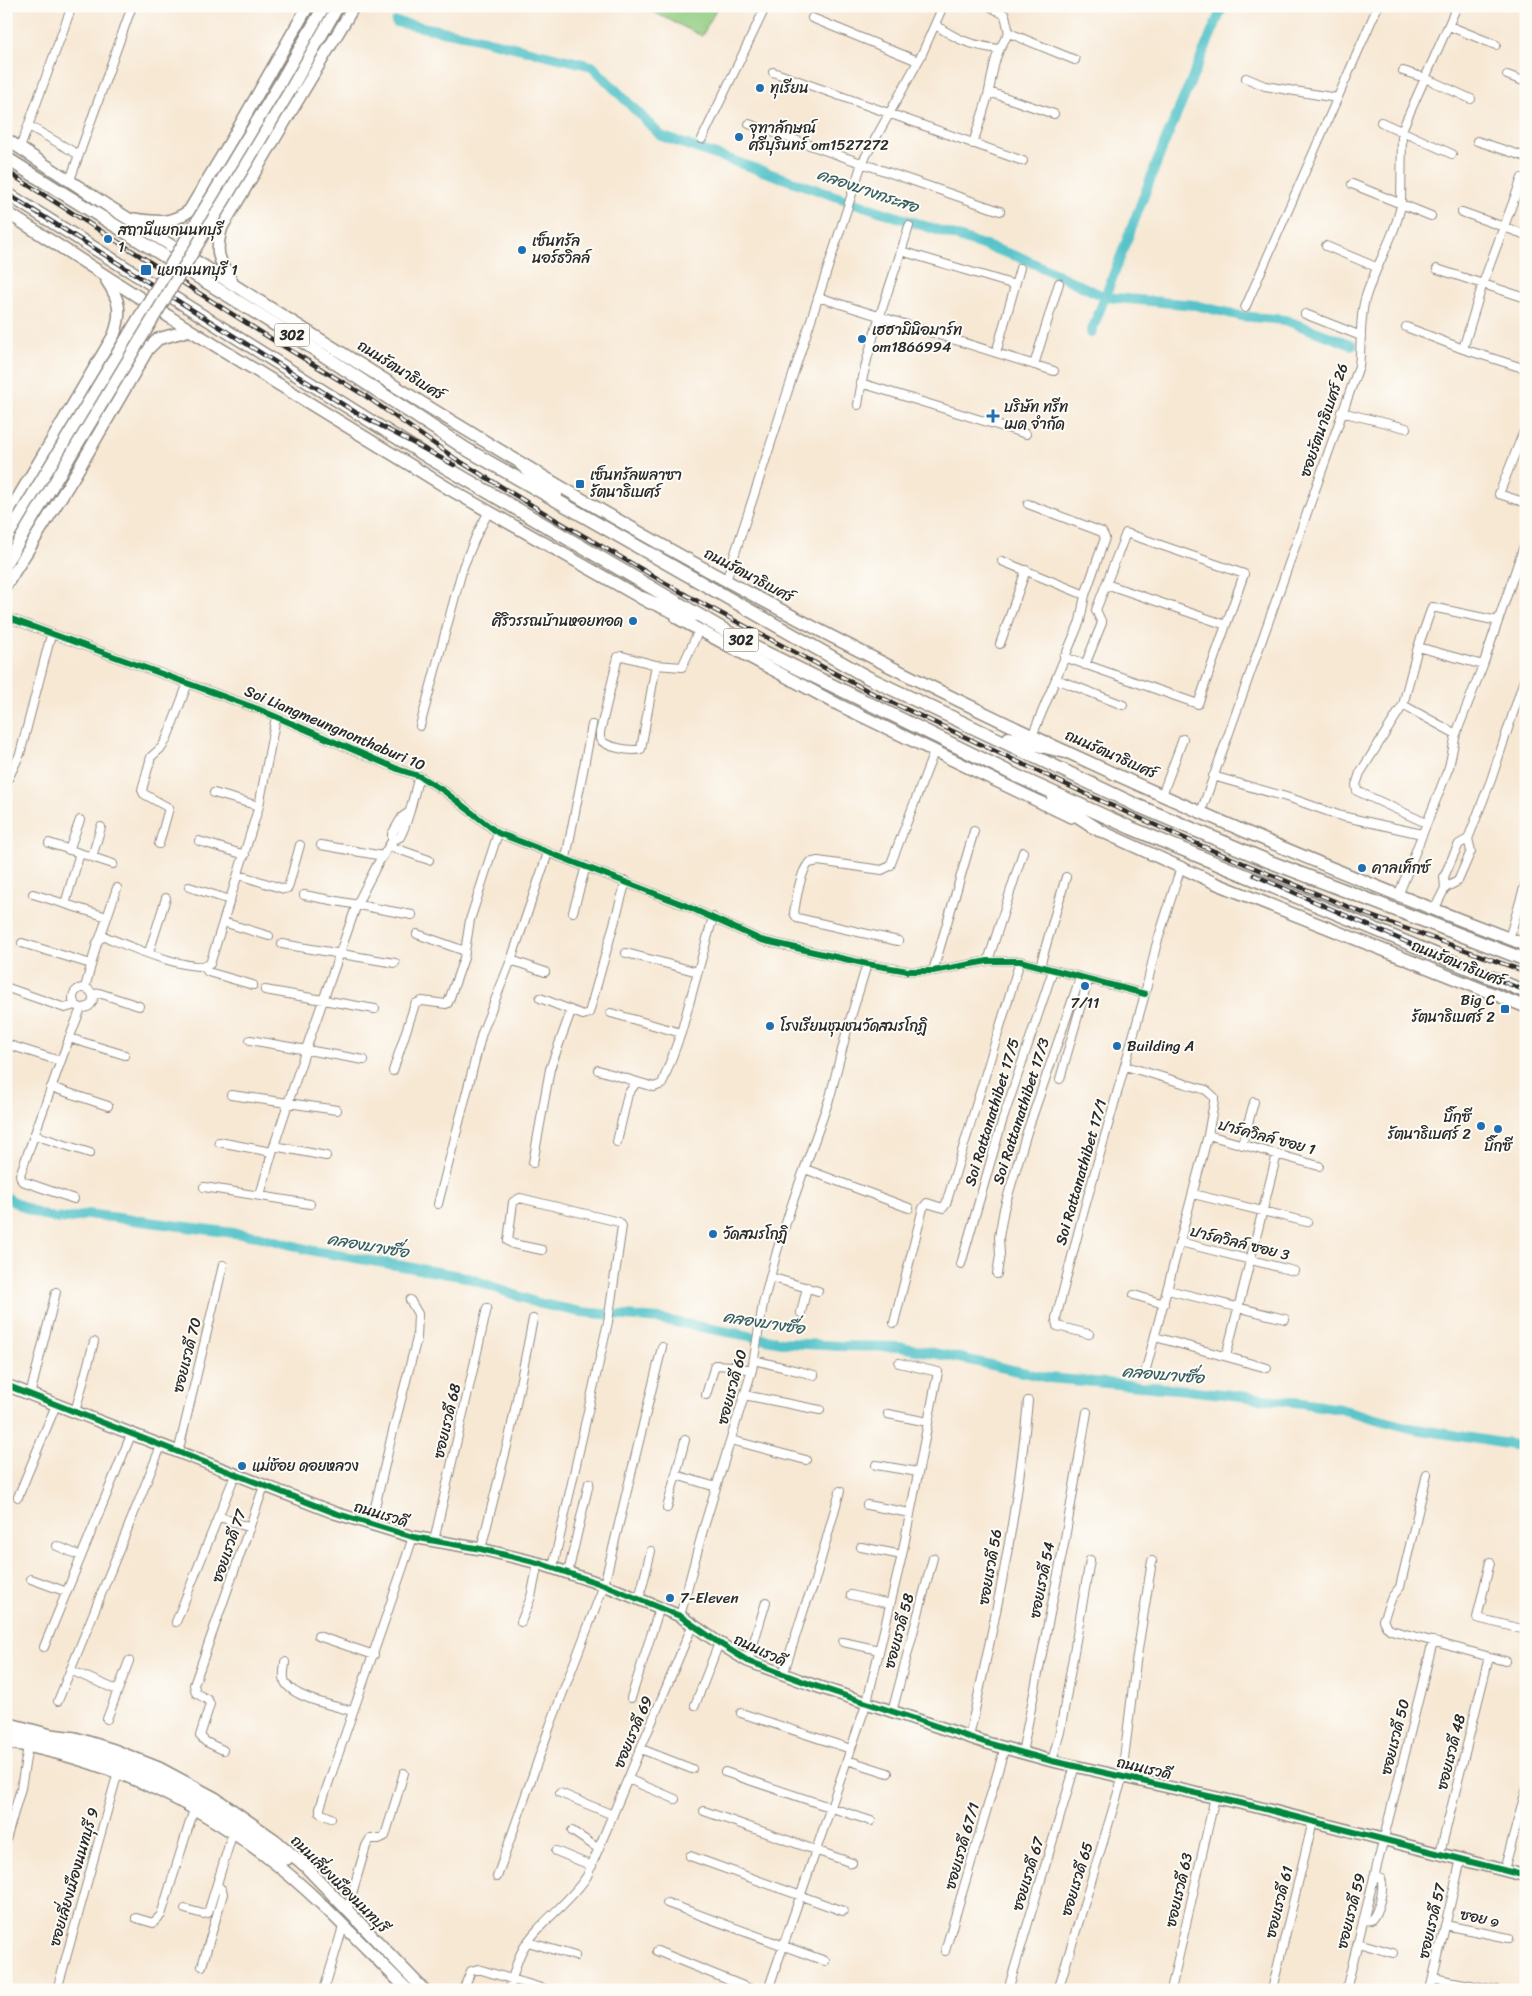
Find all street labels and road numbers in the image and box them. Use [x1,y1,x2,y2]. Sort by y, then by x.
road number: 302 [274,324,310,346]
street label: ถนนรัตนาธิเบศร์ [352,333,452,409]
street label: ซอยรัตนาธิเบศร์ 26 [1292,359,1356,481]
street label: ถนนรัตนาธิเบศร์ [699,540,801,611]
road number: 302 [724,628,758,652]
street label: Soi Liangmeungnonthaburi 10 [240,678,430,778]
street label: ถนนรัตนาธิเบศร์ [1061,722,1164,787]
street label: ถนนรัตนาธิเบศร์ [1407,932,1511,995]
street label: Soi Rattanathibet 17/3 [985,1034,1057,1188]
street label: Soi Rattanathibet 17/5 [957,1035,1027,1189]
street label: Soi Rattanathibet 17/1 [1048,1096,1114,1248]
street label: ปาร์ควิลล์ ซอย 1 [1215,1112,1319,1162]
street label: ปาร์ควิลล์ ซอย 3 [1188,1218,1292,1268]
street label: ซอยเรวดี 70 [165,1315,209,1395]
street label: ซอยเรวดี 60 [710,1347,754,1427]
street label: ซอยเรวดี 68 [426,1381,468,1461]
street label: ถนนเรวดี [351,1493,413,1535]
street label: ซอยเรวดี 77 [204,1505,254,1586]
street label: ซอยเรวดี 56 [971,1527,1009,1607]
street label: ซอยเรวดี 54 [1022,1540,1062,1620]
street label: ซอยเรวดี 58 [876,1590,922,1672]
street label: ถนนเรวดี [729,1626,793,1674]
street label: ซอยเรวดี 69 [606,1692,660,1772]
street label: ซอยเรวดี 50 [1373,1696,1417,1778]
street label: ซอยเรวดี 48 [1429,1711,1473,1793]
street label: ถนนเรวดี [1114,1749,1176,1787]
street label: ซอยเรวดี 67/1 [937,1799,987,1893]
street label: ซอยเลี่ยงเมืองนนทบุรี 9 [42,1804,106,1950]
street label: ถนนเลี่ยงเมืองนนทบุรี [284,1828,397,1941]
street label: ซอยเรวดี 67 [1004,1833,1052,1914]
street label: ซอยเรวดี 65 [1053,1839,1101,1919]
street label: ซอยเรวดี 63 [1158,1850,1200,1930]
street label: ซอยเรวดี 61 [1257,1863,1301,1941]
street label: ซอยเรวดี 59 [1329,1870,1373,1952]
street label: ซอยเรวดี 57 [1411,1879,1454,1961]
street label: ซอย ๑ [1458,1901,1502,1935]

